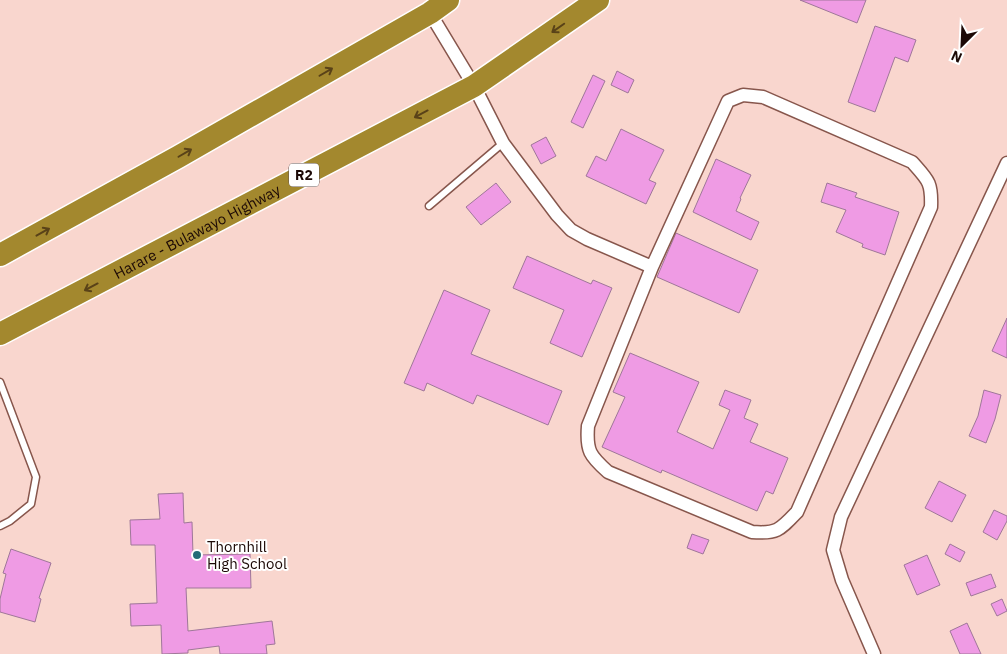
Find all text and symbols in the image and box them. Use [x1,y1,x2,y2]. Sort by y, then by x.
north arrow [937,20,987,70]
one-way arrow [551,23,565,33]
text: N [948,47,965,67]
one-way arrow [318,67,332,77]
one-way arrow [413,109,428,119]
one-way arrow [177,148,192,158]
road number: R2 [289,164,319,186]
street label: Harare - Bulawayo Highway [110,179,284,283]
one-way arrow [35,227,50,237]
one-way arrow [83,282,98,292]
place label: Thornhill High School [207,537,287,573]
marker: Thornhill High School [191,549,203,561]

